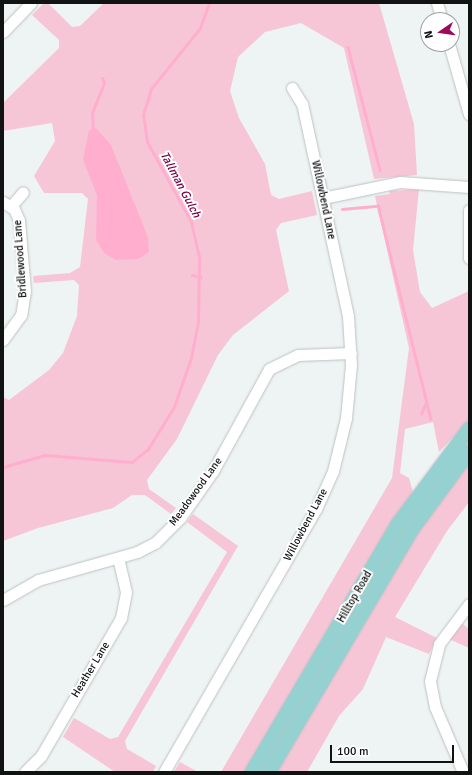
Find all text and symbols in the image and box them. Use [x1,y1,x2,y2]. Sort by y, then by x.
north arrow [420,12,460,52]
text: N [422,29,436,40]
water label: Tallman Gulch [157,150,203,220]
street label: Willowbend Lane [308,159,338,241]
street label: Bridlewood Lane [12,220,30,298]
street label: Meadowood Lane [167,455,225,529]
street label: Willowbend Lane [281,486,331,564]
street label: Hilltop Road [335,569,375,625]
street label: Heather Lane [69,640,113,700]
scale bar [332,737,456,763]
text: 100 m [337,744,369,759]

